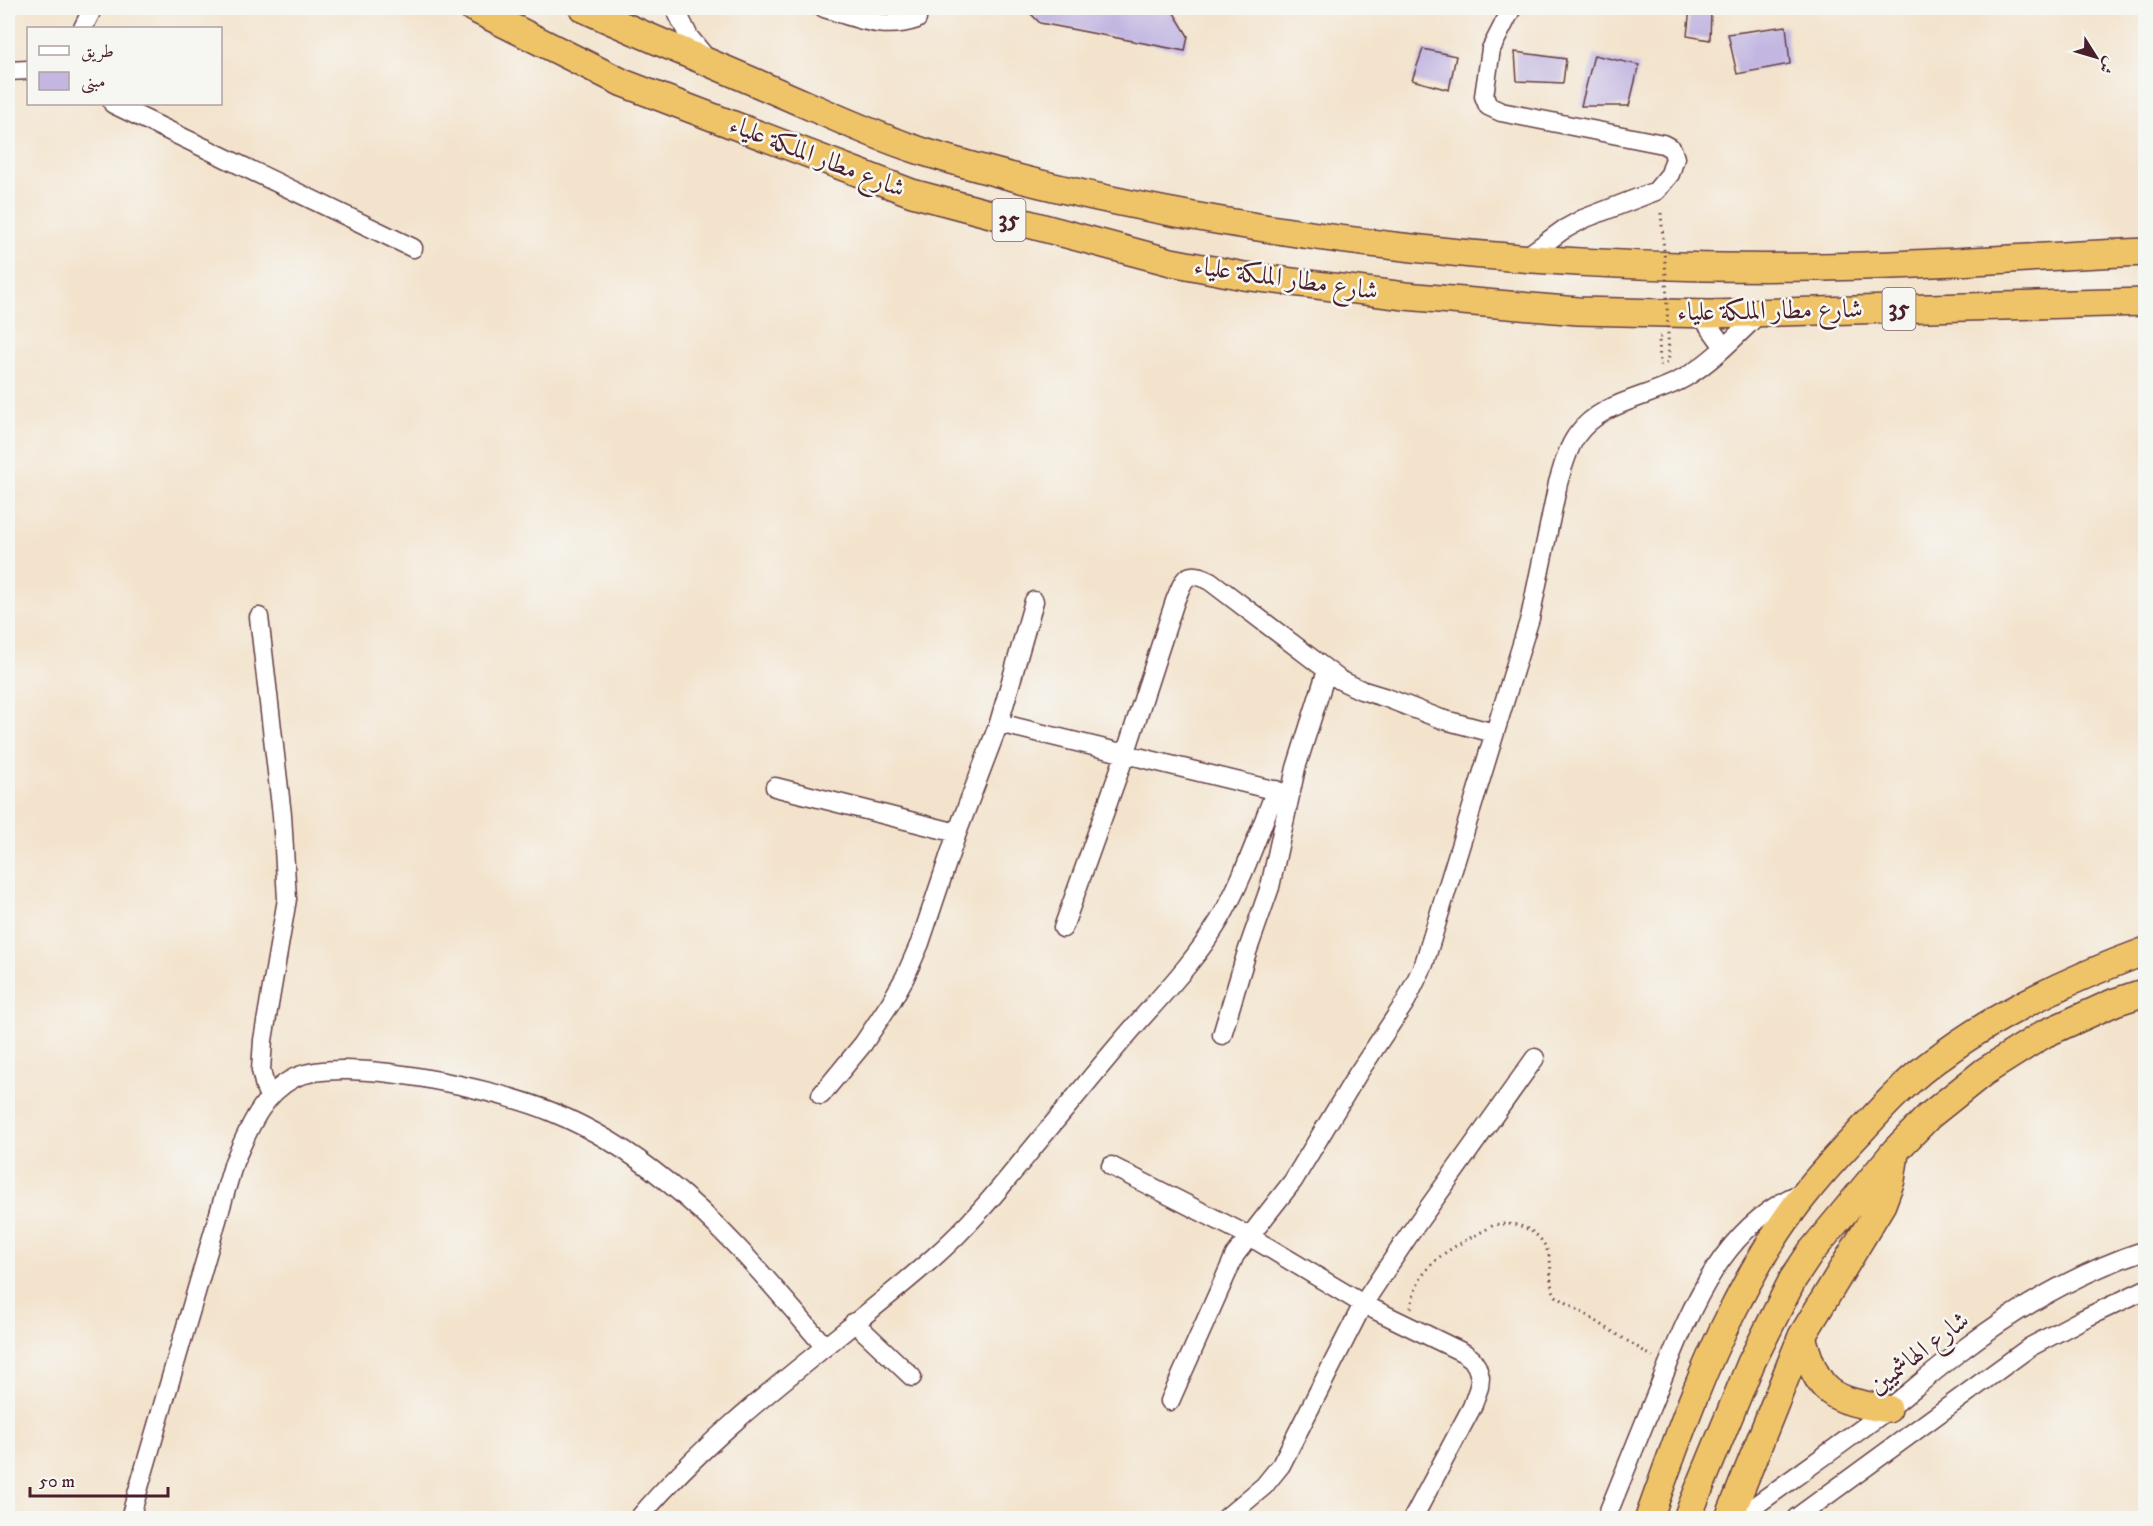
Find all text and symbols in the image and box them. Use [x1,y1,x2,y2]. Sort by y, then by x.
legend [27,27,222,105]
north arrow [2066,27,2126,87]
text: طريق [81,41,114,63]
text: ش [2094,53,2120,78]
text: مبنى [81,71,106,94]
street label: شارع مطار الملكة علياء [723,108,910,209]
road number: 35 [992,199,1026,241]
street label: شارع مطار الملكة علياء [1191,250,1380,312]
road number: 35 [1882,288,1916,330]
street label: شارع مطار الملكة علياء [1677,293,1863,333]
street label: شارع الهاشميين [1862,1304,1979,1405]
scale bar [30,1460,168,1498]
text: 50 m [39,1471,75,1493]

